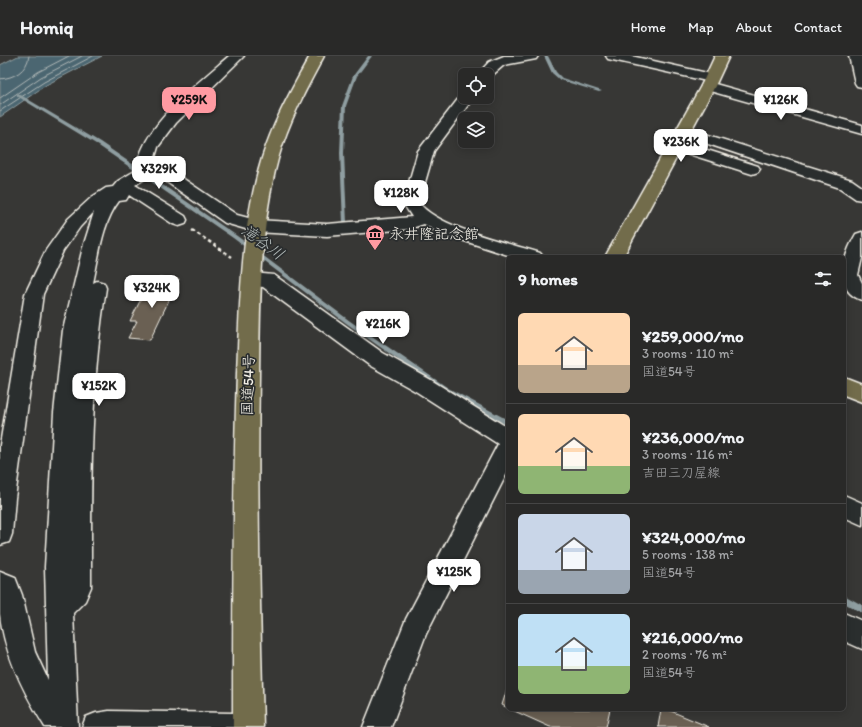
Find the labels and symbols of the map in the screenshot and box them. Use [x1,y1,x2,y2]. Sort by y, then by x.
pin: ¥259K [161,87,217,121]
pin: ¥126K [753,87,809,121]
pin: ¥236K [653,129,709,163]
pin: ¥329K [131,156,187,190]
pin: ¥128K [373,180,429,214]
water label: 滝谷川 [238,220,288,264]
museum icon: 永井隆記念館 [364,223,386,251]
place label: 永井隆記念館 [389,225,479,243]
pin: ¥324K [124,275,180,309]
pin: ¥216K [355,311,411,345]
street label: 国道54号 [238,354,258,416]
pin: ¥152K [71,373,127,407]
pin: ¥125K [426,559,482,593]

